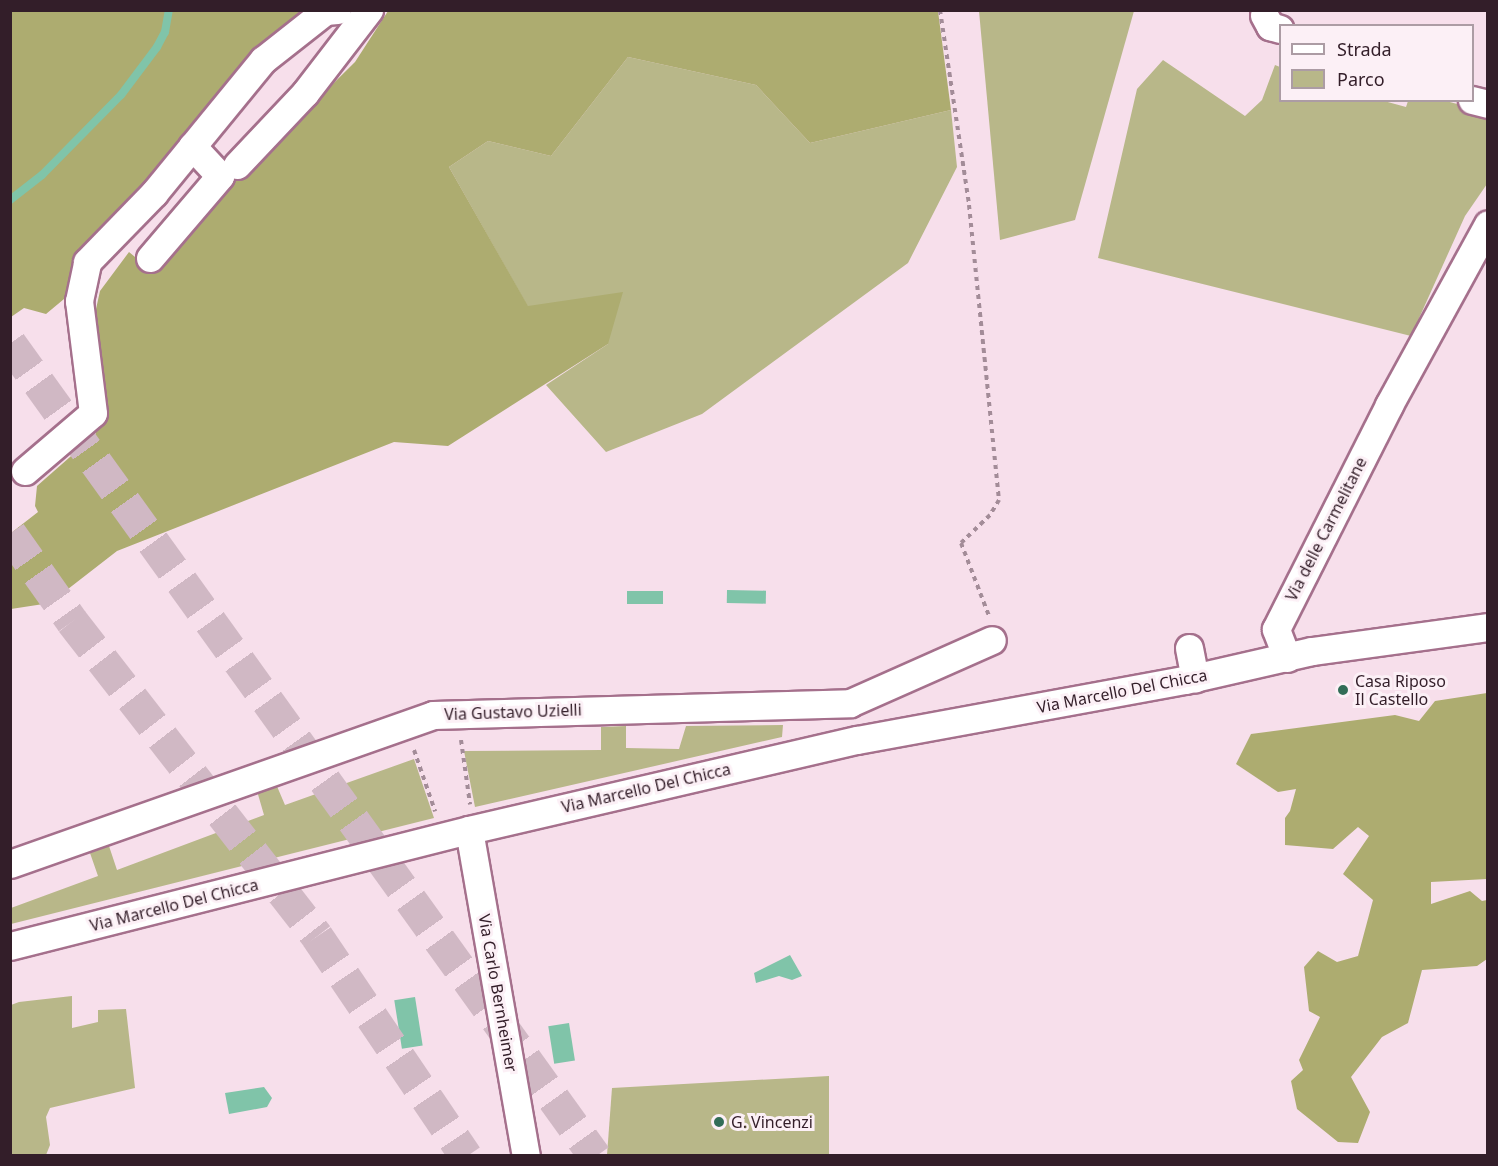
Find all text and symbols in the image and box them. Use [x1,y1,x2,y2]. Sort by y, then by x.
legend [1279,24,1474,102]
text: Strada [1337,37,1392,61]
text: Parco [1337,67,1385,91]
street label: Via delle Carmelitane [1281,454,1371,604]
street label: Via Marcello Del Chicca [1035,665,1209,717]
place label: Casa Riposo Il Castello [1355,671,1446,709]
marker: Casa Riposo Il Castello [1336,683,1350,697]
street label: Via Gustavo Uzielli [444,700,582,724]
street label: Via Marcello Del Chicca [560,759,732,817]
street label: Via Marcello Del Chicca [88,875,260,935]
street label: Via Carlo Bernheimer [475,913,521,1073]
place label: G. Vincenzi [731,1112,813,1132]
marker: G. Vincenzi [712,1115,726,1129]

